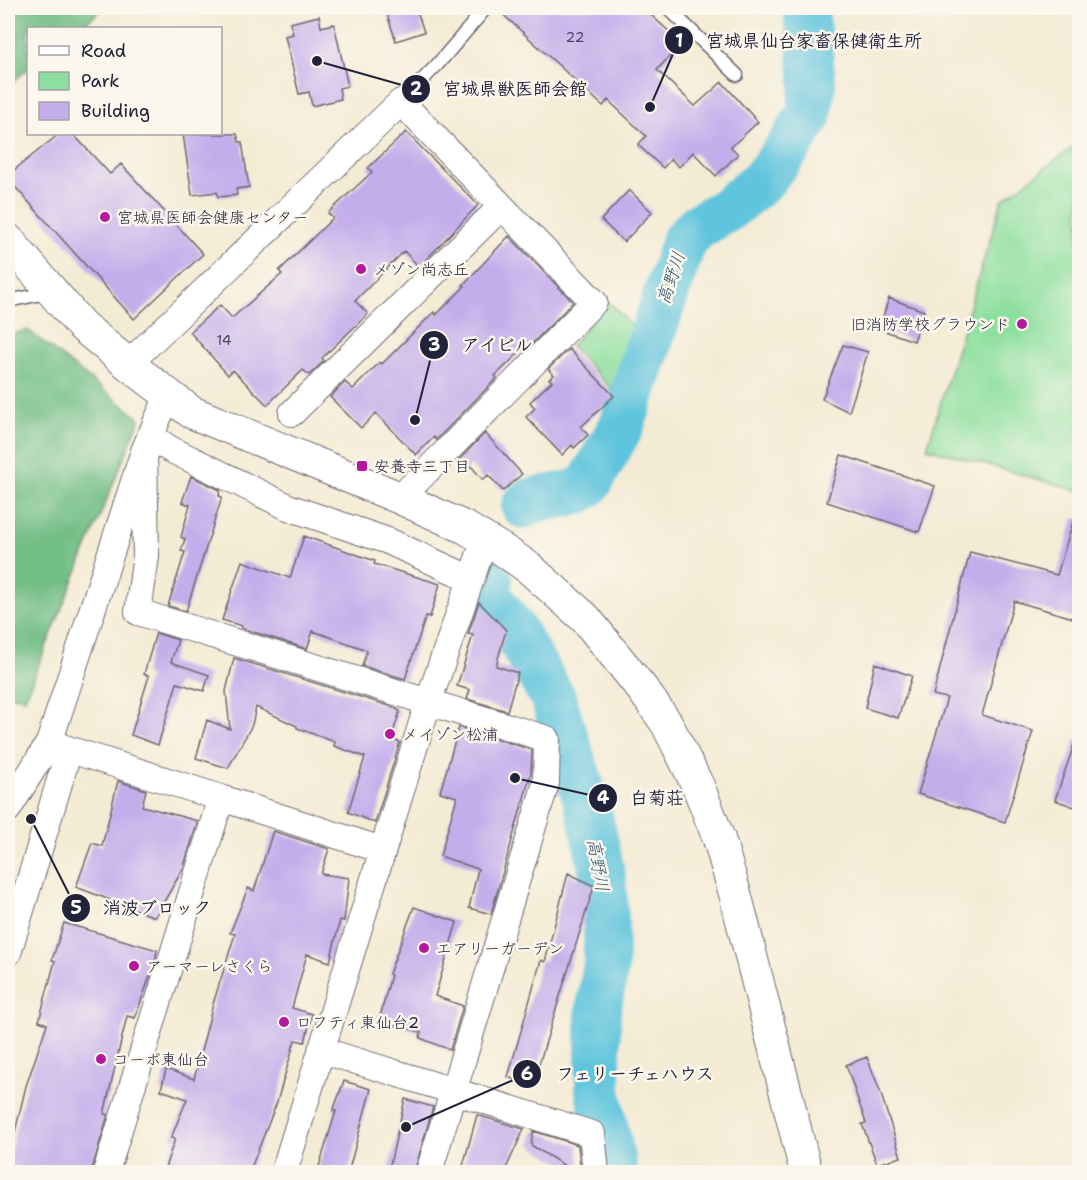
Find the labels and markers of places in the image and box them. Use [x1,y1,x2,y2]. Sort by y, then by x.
callout: 宮城県仙台家畜保健衛生所 [664,22,934,58]
callout: 宮城県獣医師会館 [401,71,599,107]
place label: 宮城県医師会健康センター [117,207,308,228]
marker: 宮城県医師会健康センター [98,210,112,224]
place label: メゾン尚志丘 [373,259,469,280]
marker: メゾン尚志丘 [354,262,368,276]
place label: 旧消防学校グラウンド [850,314,1010,335]
marker: 旧消防学校グラウンド [1015,317,1029,331]
callout: アイビル [419,327,545,363]
place label: 安養寺三丁目 [374,456,470,477]
marker: 安養寺三丁目 [355,459,369,473]
place label: メイゾン松浦 [402,724,498,745]
marker: メイゾン松浦 [383,727,397,741]
callout: 白菊荘 [588,780,696,816]
callout: 消波ブロック [61,890,223,926]
place label: エアリーガーデン [436,938,564,959]
marker: エアリーガーデン [417,941,431,955]
place label: アーマーレさくら [146,956,273,977]
marker: アーマーレさくら [127,959,141,973]
place label: ロフティ東仙台2 [296,1012,419,1033]
marker: ロフティ東仙台2 [277,1015,291,1029]
place label: コーポ東仙台 [113,1049,209,1070]
marker: コーポ東仙台 [94,1052,108,1066]
callout: フェリーチェハウス [512,1056,728,1092]

